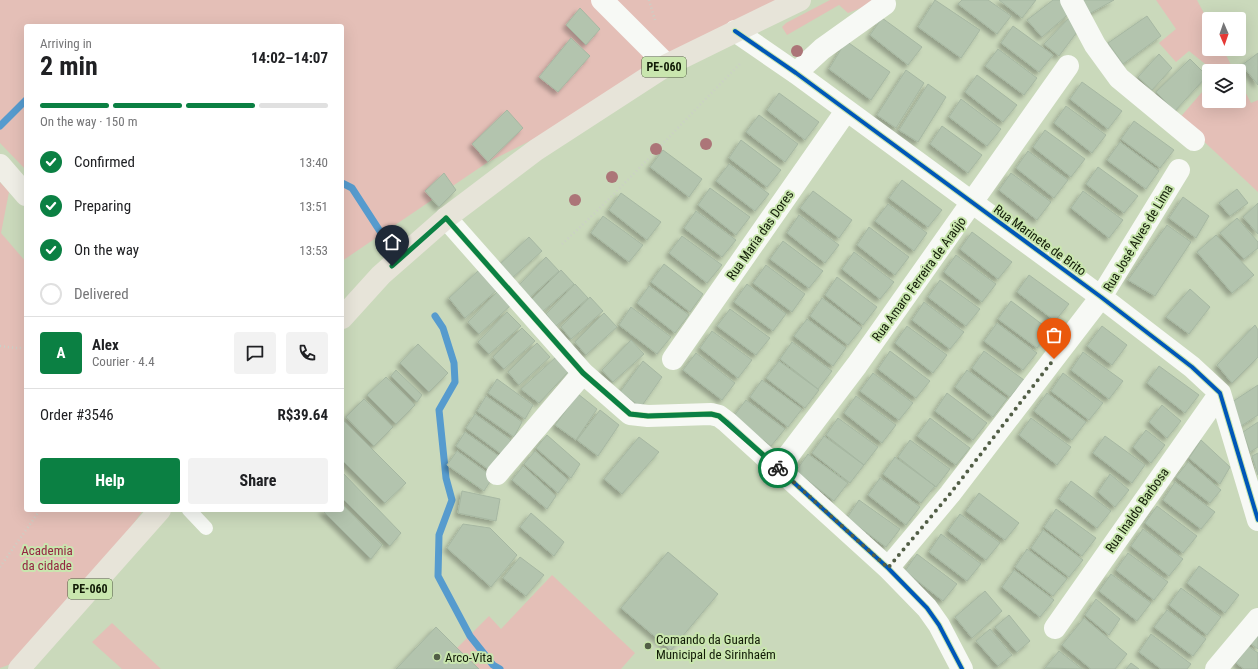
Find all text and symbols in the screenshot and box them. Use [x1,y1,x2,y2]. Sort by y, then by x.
north arrow [1202,12,1246,56]
map controls [1202,12,1246,108]
text: Arriving in [40,36,92,51]
text: 14:02–14:07 [251,49,328,67]
text: 2 min [40,51,98,81]
road number: PE-060 [642,57,686,77]
button: layers [1202,64,1246,108]
text: On the way · 150 m [40,114,137,129]
icon: check [40,151,62,173]
text: Confirmed [74,153,135,171]
text: 13:40 [299,155,328,170]
street label: Rua José Alves de Lima [1100,182,1176,294]
street label: Rua Maria das Dores [723,187,797,283]
icon: check [40,195,62,217]
text: Preparing [74,197,131,215]
text: 13:51 [299,199,328,214]
street label: Rua Marinete de Brito [991,201,1089,279]
street label: Rua Amaro Ferreira de Araújo [869,214,969,344]
pin [375,225,409,266]
icon: home [381,231,403,253]
icon: check [40,239,62,261]
text: On the way [74,241,139,259]
text: 13:53 [299,243,328,258]
text: Delivered [74,285,129,303]
pin [1037,318,1071,359]
icon: bag [1043,324,1065,346]
button: chat [234,332,276,374]
button: phone [286,332,328,374]
text: Alex [92,336,119,354]
text: A [57,344,65,362]
text: Courier · 4.4 [92,354,155,369]
text: Order #3546 [40,406,114,424]
text: R$39.64 [277,406,328,424]
courier [758,448,798,488]
icon: bike [767,457,789,479]
button: Help [40,458,180,504]
button: Share [188,458,328,504]
street label: Rua Inaldo Barbosa [1102,465,1172,555]
park label: Academia da cidade [21,543,73,573]
road number: PE-060 [68,579,112,599]
place label: Comando da Guarda Municipal de Sirinhaém [656,632,776,662]
marker: Comando da Guarda Municipal de Sirinhaém [643,641,653,651]
place label: Arco-Vita [445,650,492,665]
marker: Arco-Vita [432,652,442,662]

